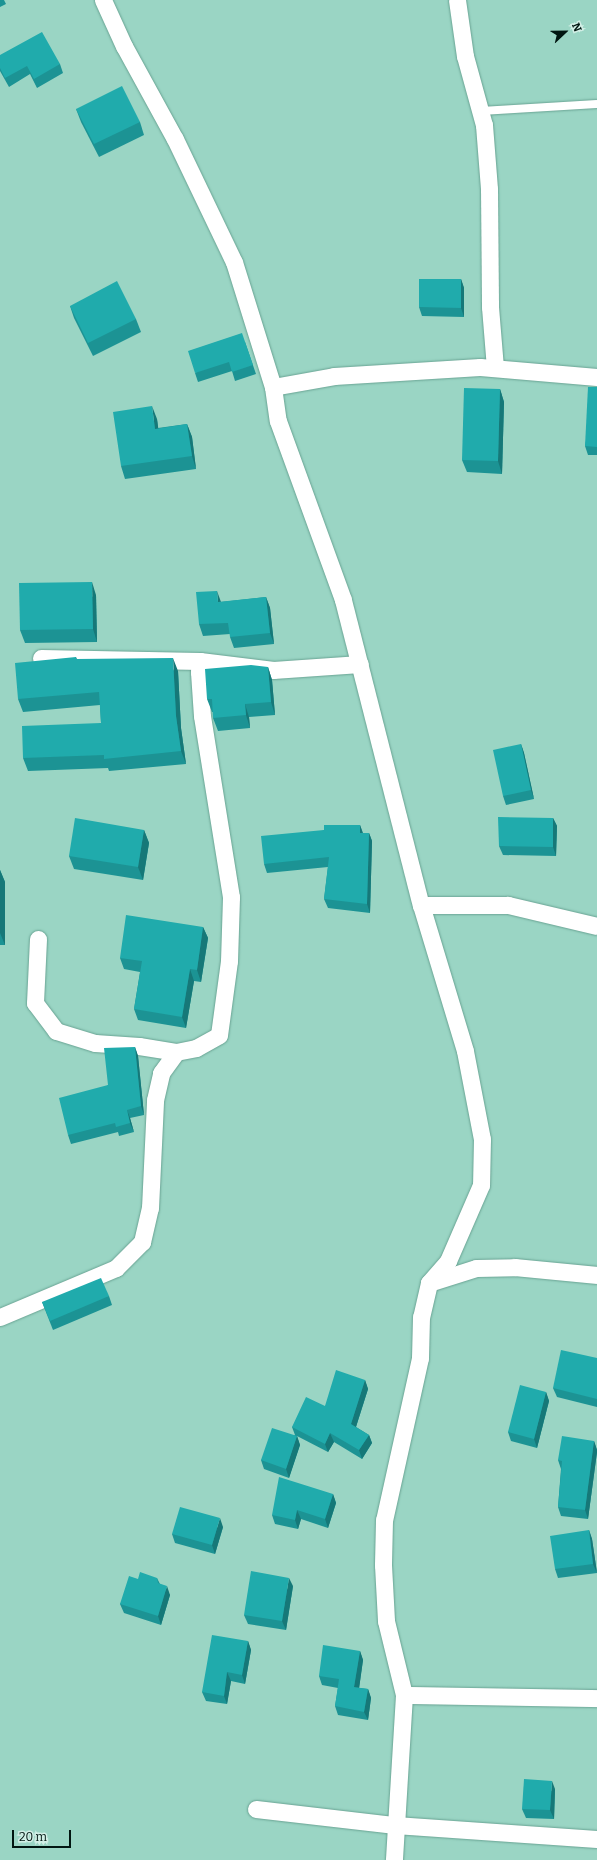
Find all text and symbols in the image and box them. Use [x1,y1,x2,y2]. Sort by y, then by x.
north arrow [545,12,585,52]
text: N [569,21,584,34]
scale bar [14,1822,73,1848]
text: 20 m [19,1830,47,1844]

